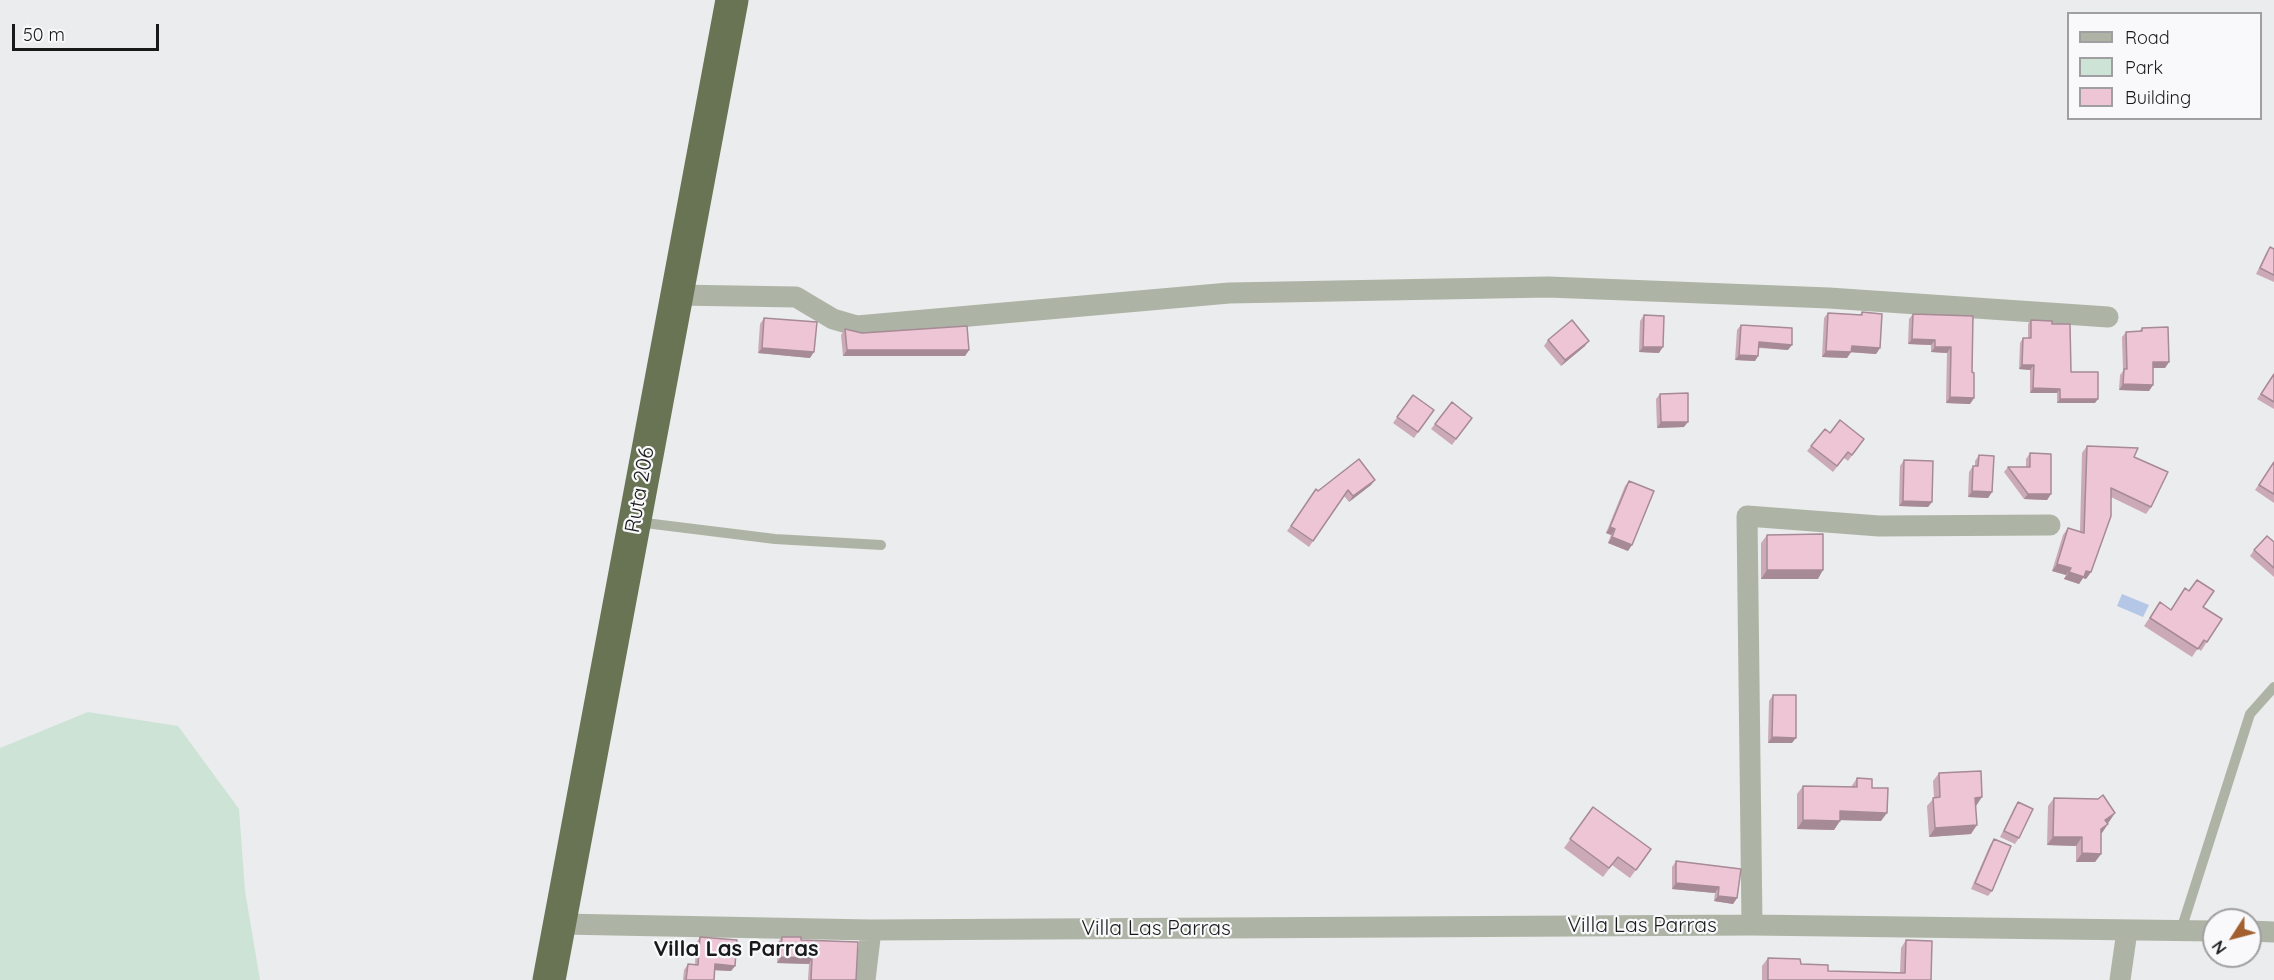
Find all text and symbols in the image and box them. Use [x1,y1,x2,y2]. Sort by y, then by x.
scale bar [15,12,162,50]
legend [2067,12,2262,120]
text: 50 m [23,23,65,46]
text: Road [2125,26,2170,49]
text: Park [2125,56,2163,79]
text: Building [2125,86,2191,109]
street label: Ruta 206 [620,445,660,535]
north arrow [2202,908,2262,968]
street label: Villa Las Parras [1567,913,1717,939]
street label: Villa Las Parras [1081,916,1231,942]
district label: Villa Las Parras [653,936,819,962]
text: N [2208,937,2231,958]

